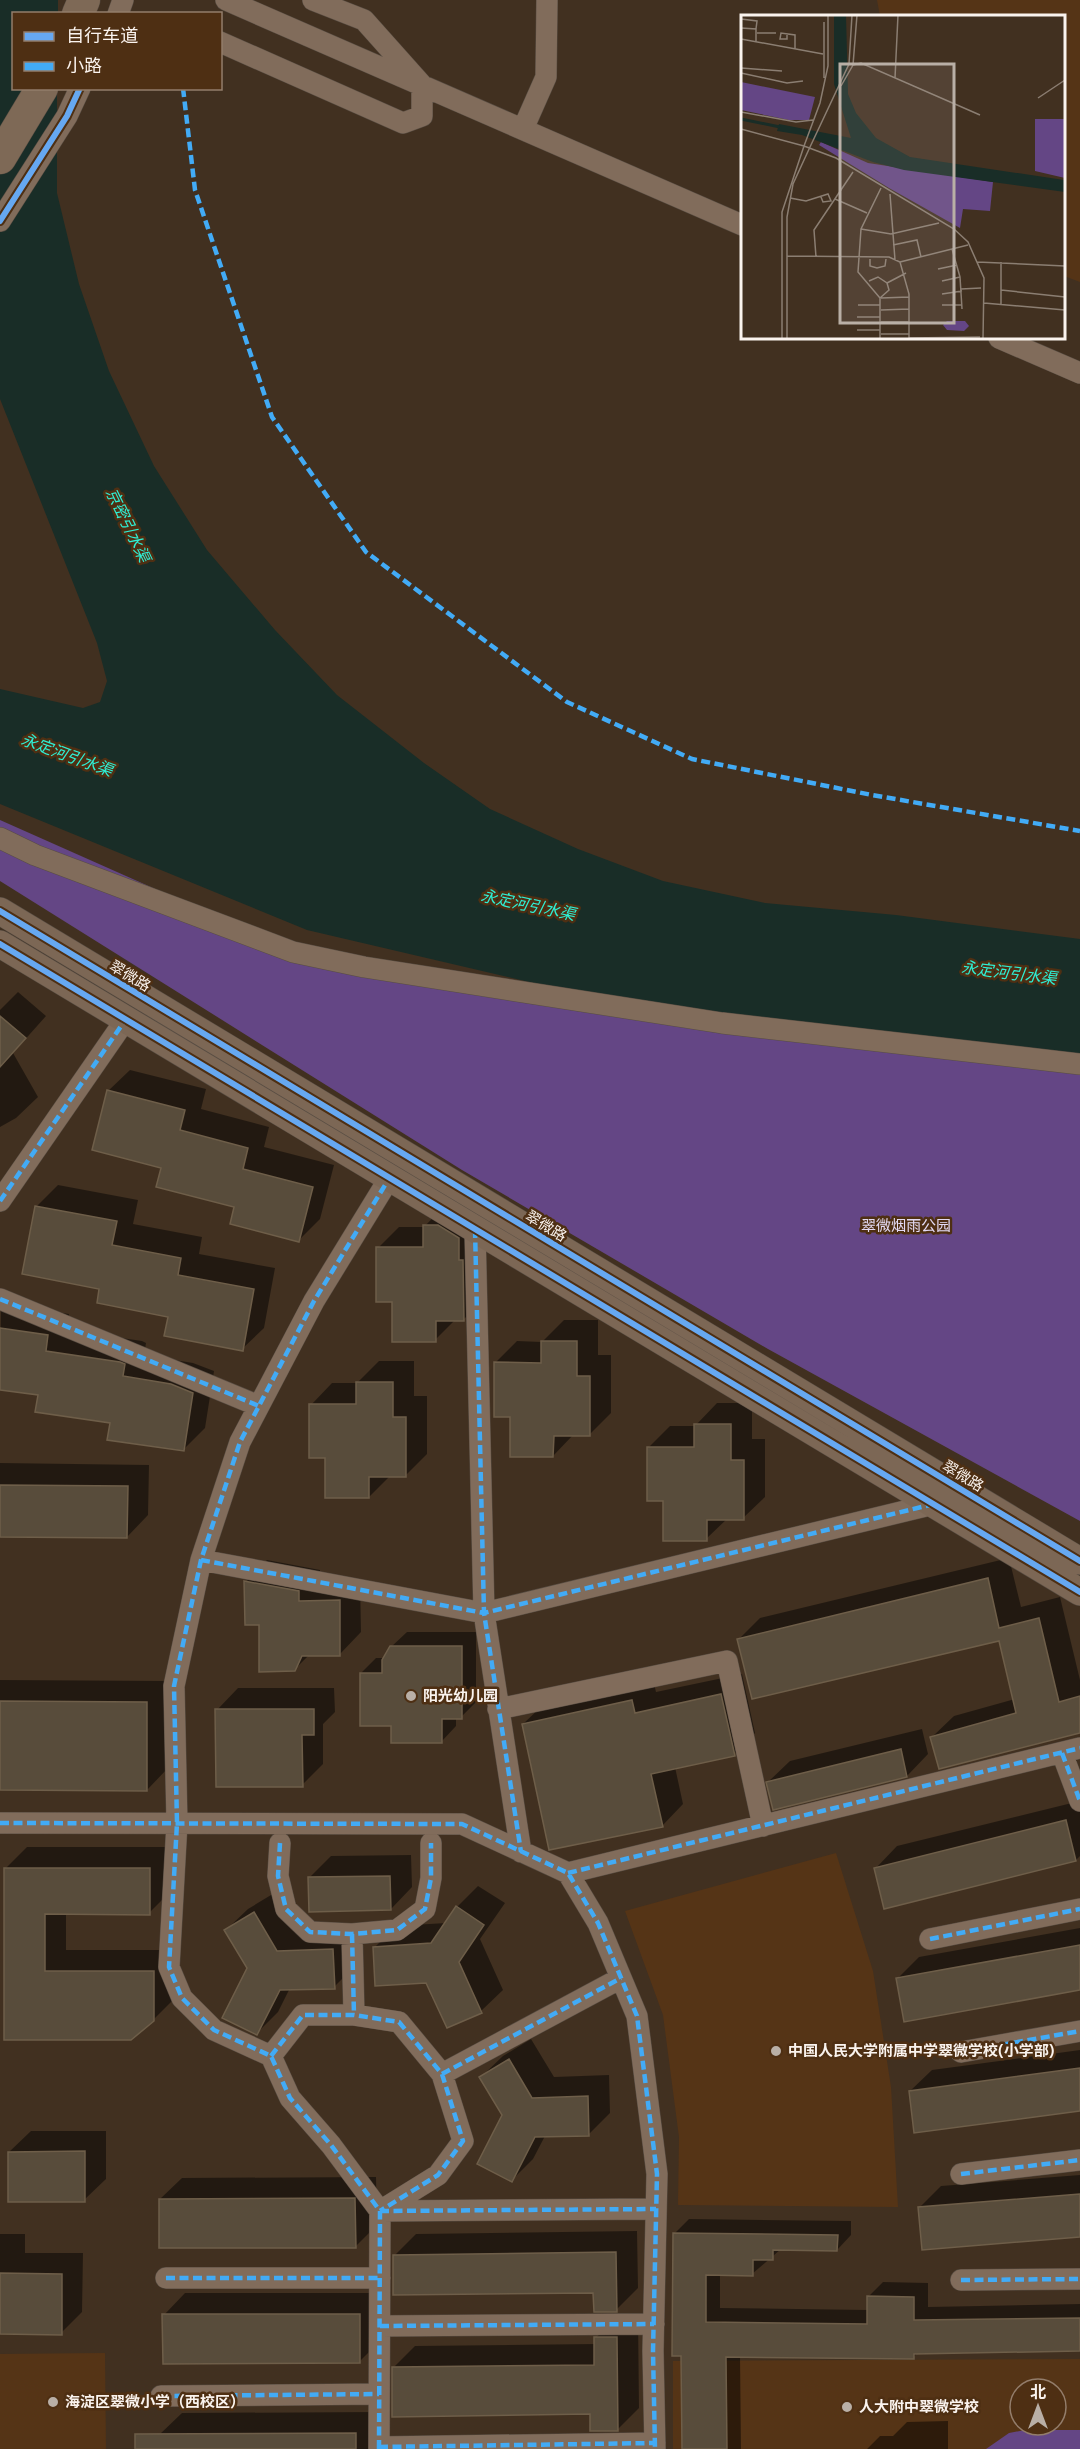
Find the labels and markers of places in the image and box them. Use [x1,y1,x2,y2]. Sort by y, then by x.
place label: 阳光幼儿园 [423,1687,498,1705]
marker: 阳光幼儿园 [404,1689,418,1703]
place label: 中国人民大学附属中学翠微学校(小学部) [788,2042,1055,2060]
marker: 中国人民大学附属中学翠微学校(小学部) [769,2044,783,2058]
place label: 海淀区翠微小学（西校区） [65,2393,245,2411]
marker: 海淀区翠微小学（西校区） [46,2395,60,2409]
place label: 人大附中翠微学校 [859,2398,979,2416]
marker: 人大附中翠微学校 [840,2400,854,2414]

